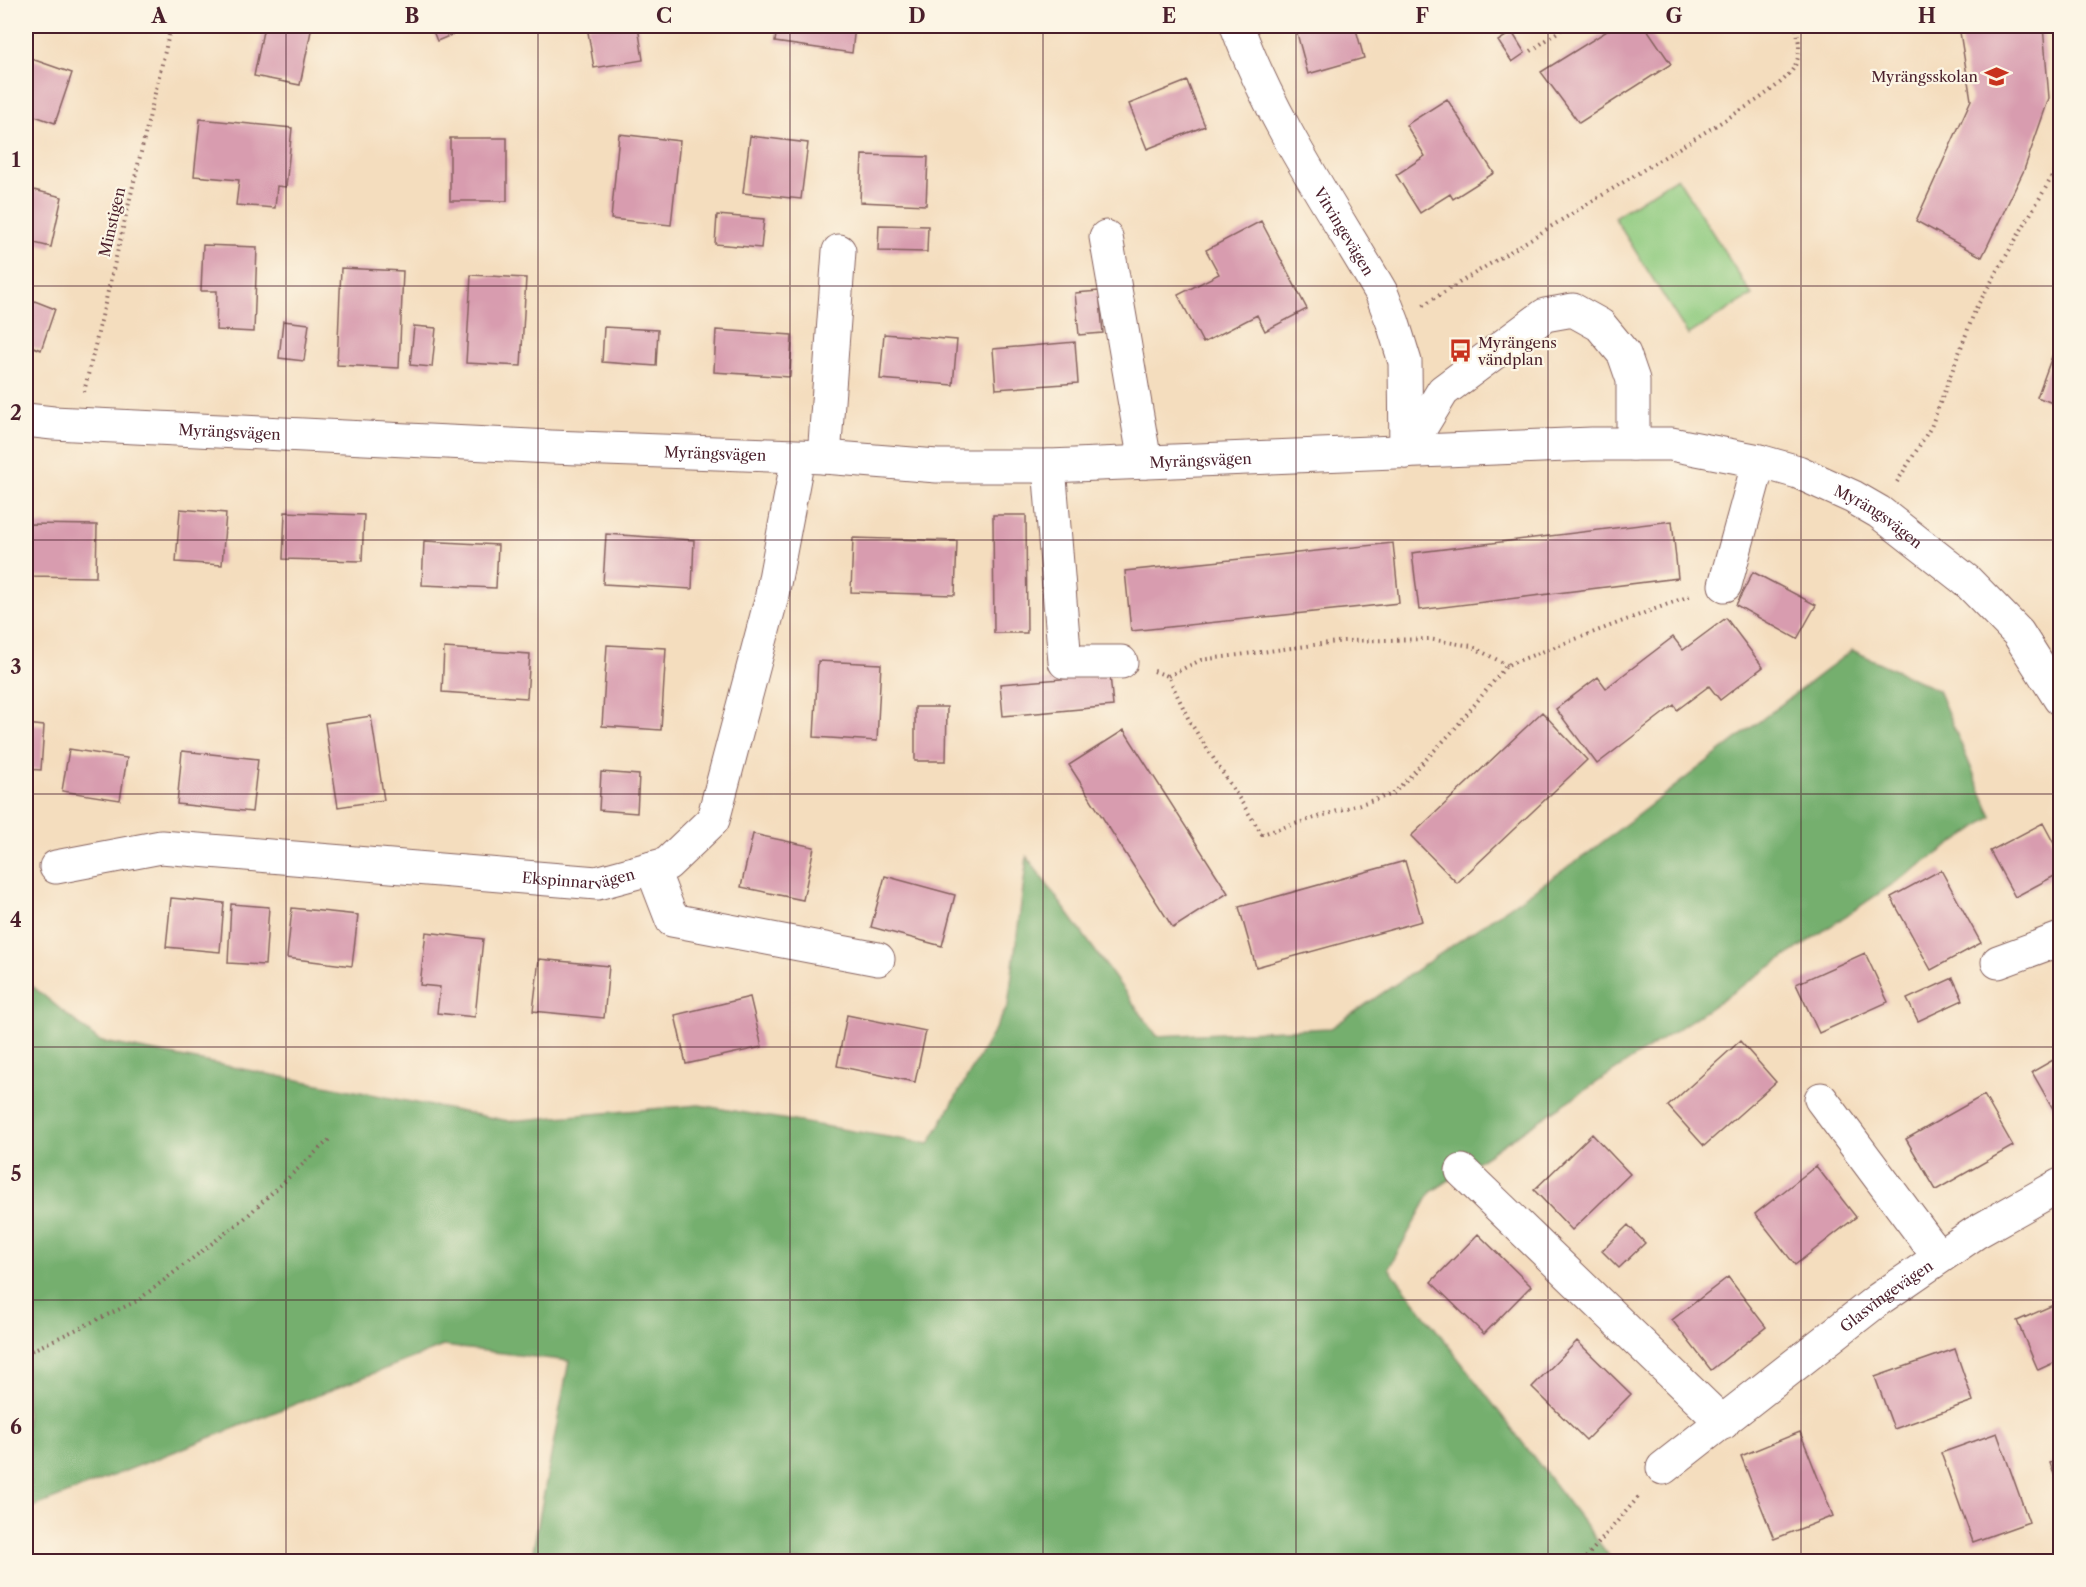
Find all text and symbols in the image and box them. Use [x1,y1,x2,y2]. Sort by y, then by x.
text: A [150,4,167,28]
text: B [405,4,420,28]
text: C [656,4,672,28]
text: D [908,4,926,28]
text: E [1162,4,1176,28]
text: F [1415,4,1429,28]
text: G [1666,4,1683,28]
text: H [1918,4,1936,28]
school or university icon: Myrängsskolan [1983,63,2009,89]
place label: Myrängsskolan [1871,67,1979,86]
text: 1 [12,148,21,172]
street label: Vitvingevägen [1310,183,1379,279]
street label: Minstigen [95,185,129,259]
place label: Myrängens vändplan [1477,333,1557,369]
bus stop icon: Myrängens vändplan [1447,338,1473,364]
text: 2 [10,401,22,425]
street label: Myrängsvägen [178,420,282,443]
street label: Myrängsvägen [664,442,767,464]
street label: Myrängsvägen [1149,448,1253,471]
street label: Myrängsvägen [1831,480,1927,552]
text: 3 [10,655,22,679]
street label: Ekspinnarvägen [521,864,637,893]
text: 4 [10,908,22,932]
text: 5 [10,1162,22,1186]
street label: Glasvingevägen [1836,1255,1937,1336]
text: 6 [10,1415,22,1439]

